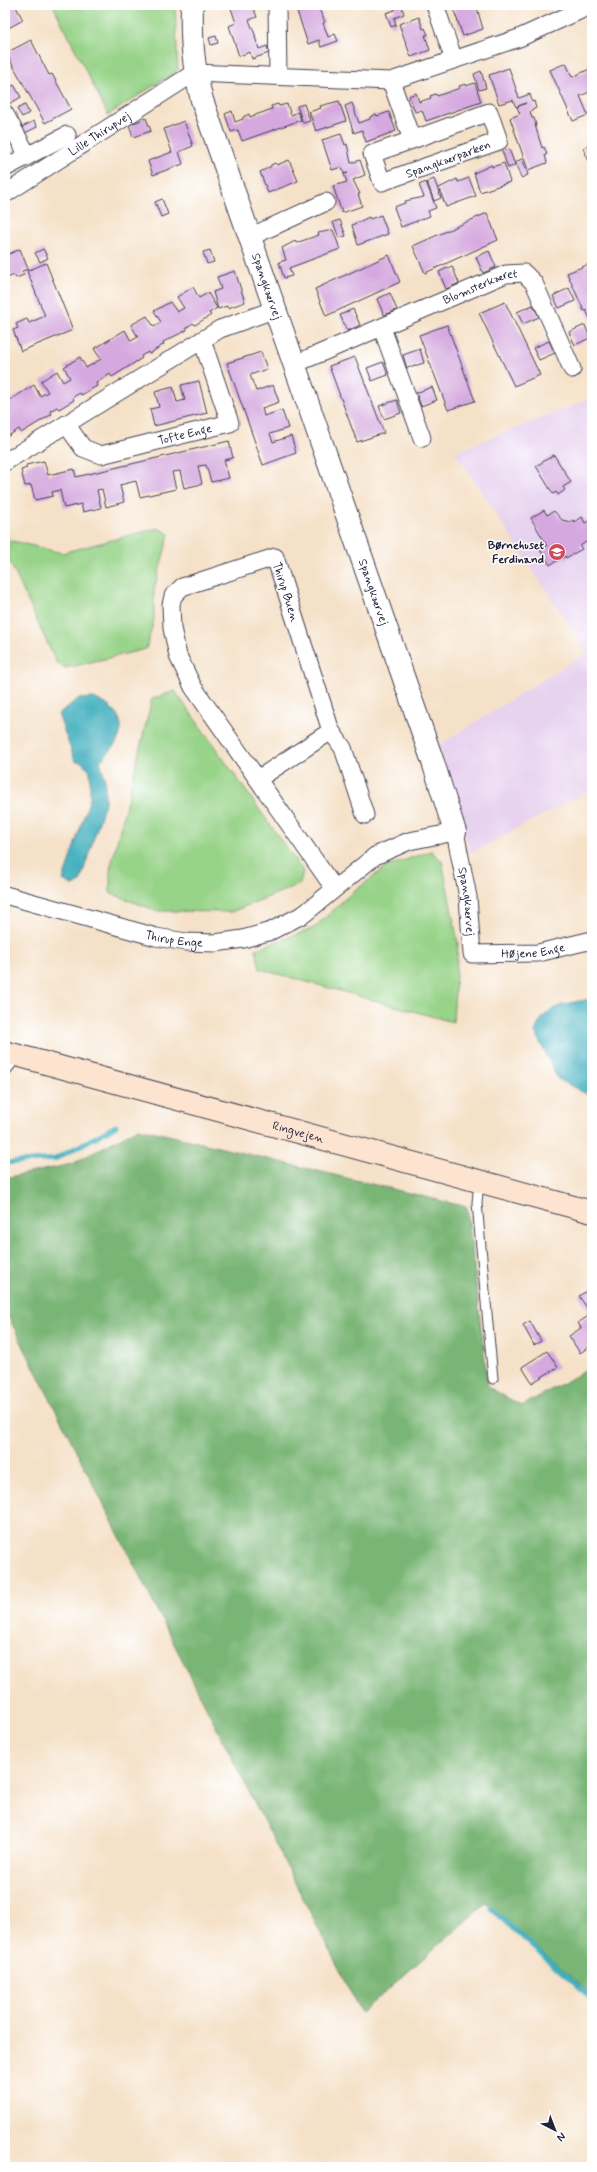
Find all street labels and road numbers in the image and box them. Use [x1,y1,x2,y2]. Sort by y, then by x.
street label: Lille Thirupvej [66,109,134,160]
street label: Spangkærparken [404,137,493,183]
street label: Spangkærvej [247,251,285,322]
street label: Blomsterkæret [441,266,518,309]
street label: Tofte Enge [156,421,214,450]
street label: Spangkærvej [354,557,392,628]
street label: Thirup Buen [268,560,302,625]
street label: Spangkærvej [453,866,478,937]
street label: Thirup Enge [143,927,203,952]
street label: Højene Enge [501,940,567,963]
street label: Ringvejen [270,1118,326,1148]

